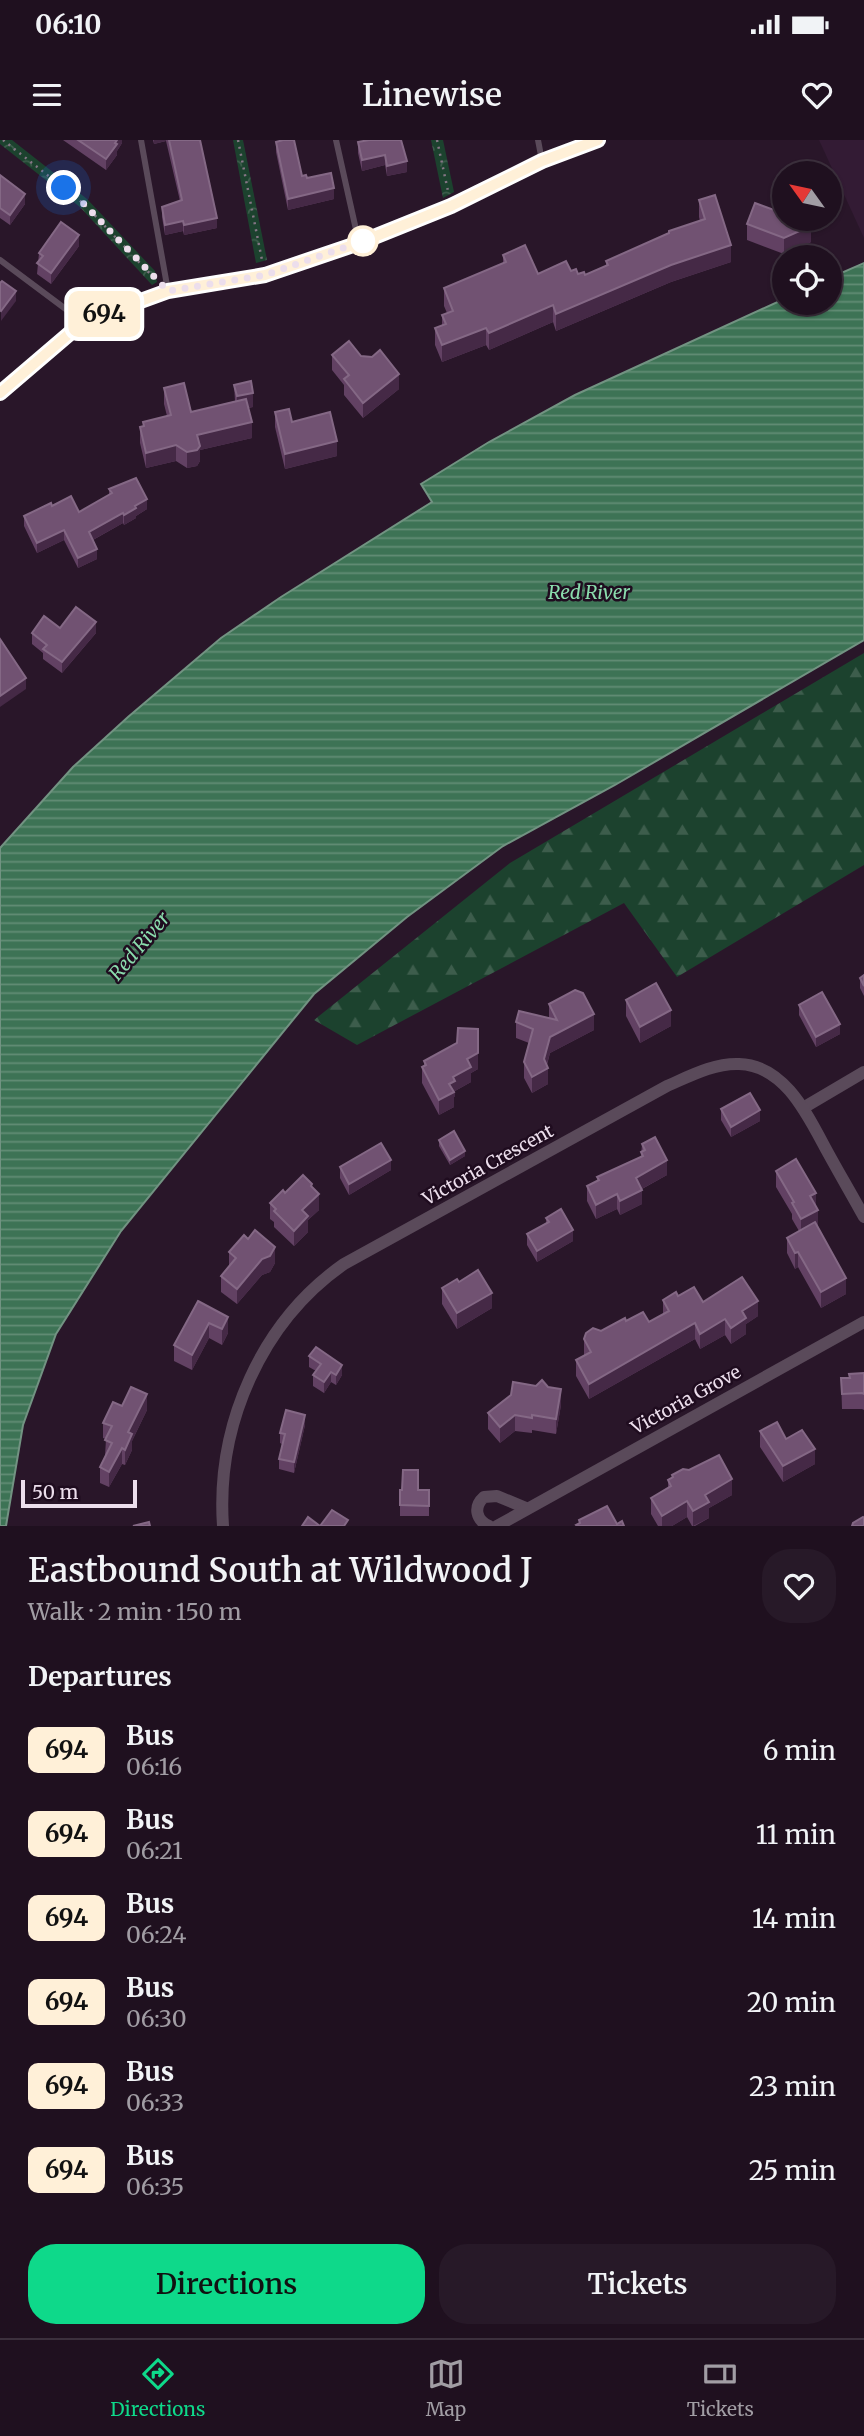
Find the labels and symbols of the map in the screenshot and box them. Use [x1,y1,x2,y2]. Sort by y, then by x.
north arrow [772,161,842,231]
your location [46,170,81,205]
unlabelled marker [348,226,378,256]
line badge: 694 [64,291,144,337]
water label: Red River [548,580,630,604]
water label: Red River [104,907,175,985]
street label: Victoria Crescent [417,1119,557,1211]
street label: Victoria Grove [626,1360,745,1440]
scale bar [21,1477,136,1509]

